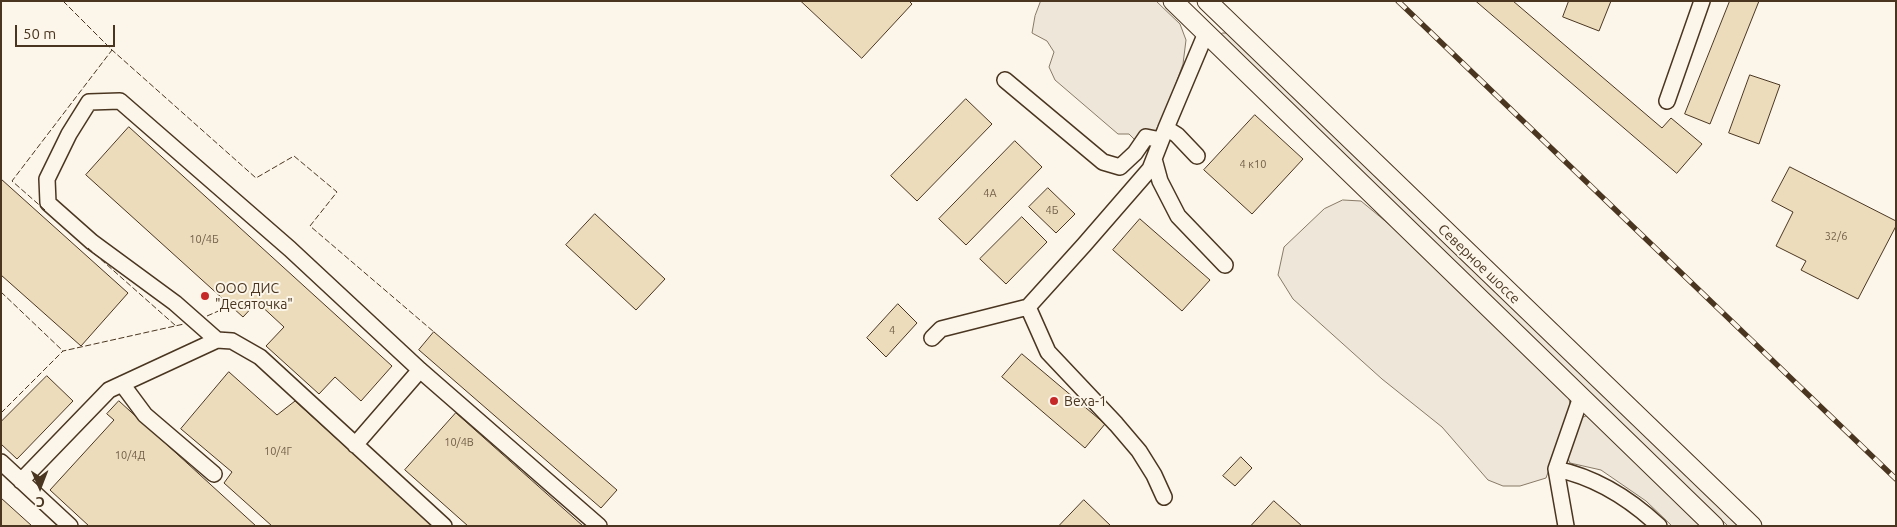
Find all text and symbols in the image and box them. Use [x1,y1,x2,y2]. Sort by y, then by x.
scale bar [18,15,118,47]
text: 50 m [23,25,56,42]
house number: 4 к10 [1240,157,1266,171]
house number: 4А [983,186,997,200]
house number: 4Б [1046,203,1058,217]
street label: Северное шоссе [1434,221,1524,307]
house number: 32/6 [1825,229,1847,243]
house number: 10/4Б [189,232,219,246]
place label: ООО ДИС "Десяточка" [215,280,293,312]
marker: ООО ДИС "Десяточка" [199,290,211,302]
house number: 4 [889,323,895,337]
place label: Веха-1 [1064,393,1107,409]
marker: Веха-1 [1048,395,1060,407]
house number: 10/4В [444,435,474,449]
house number: 10/4Г [264,444,292,458]
house number: 10/4Д [115,448,145,462]
north arrow [15,462,65,512]
text: С [36,494,45,510]

